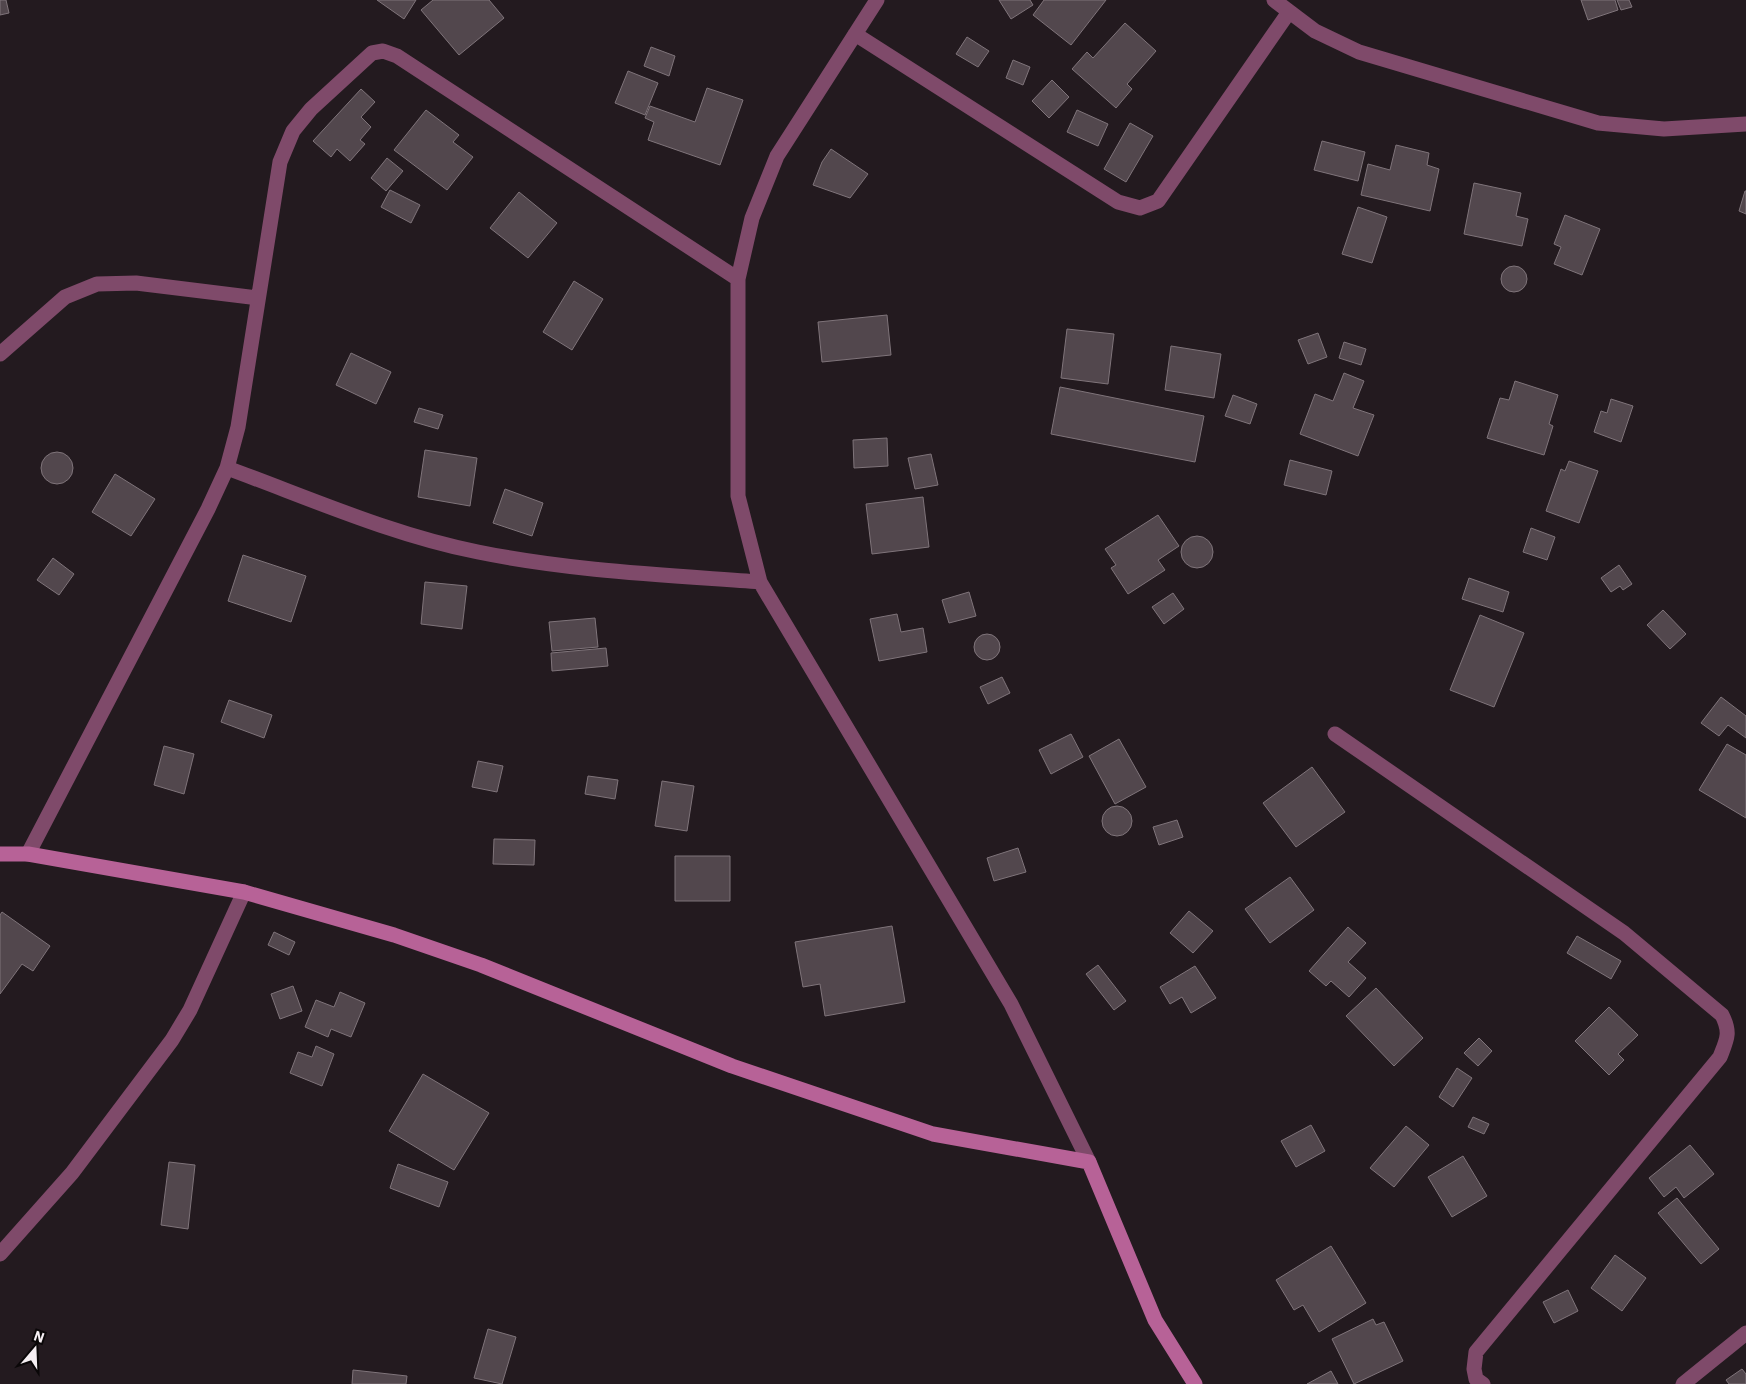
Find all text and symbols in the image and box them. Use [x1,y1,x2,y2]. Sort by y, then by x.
north arrow [10,1324,60,1374]
text: N [32,1327,47,1347]

